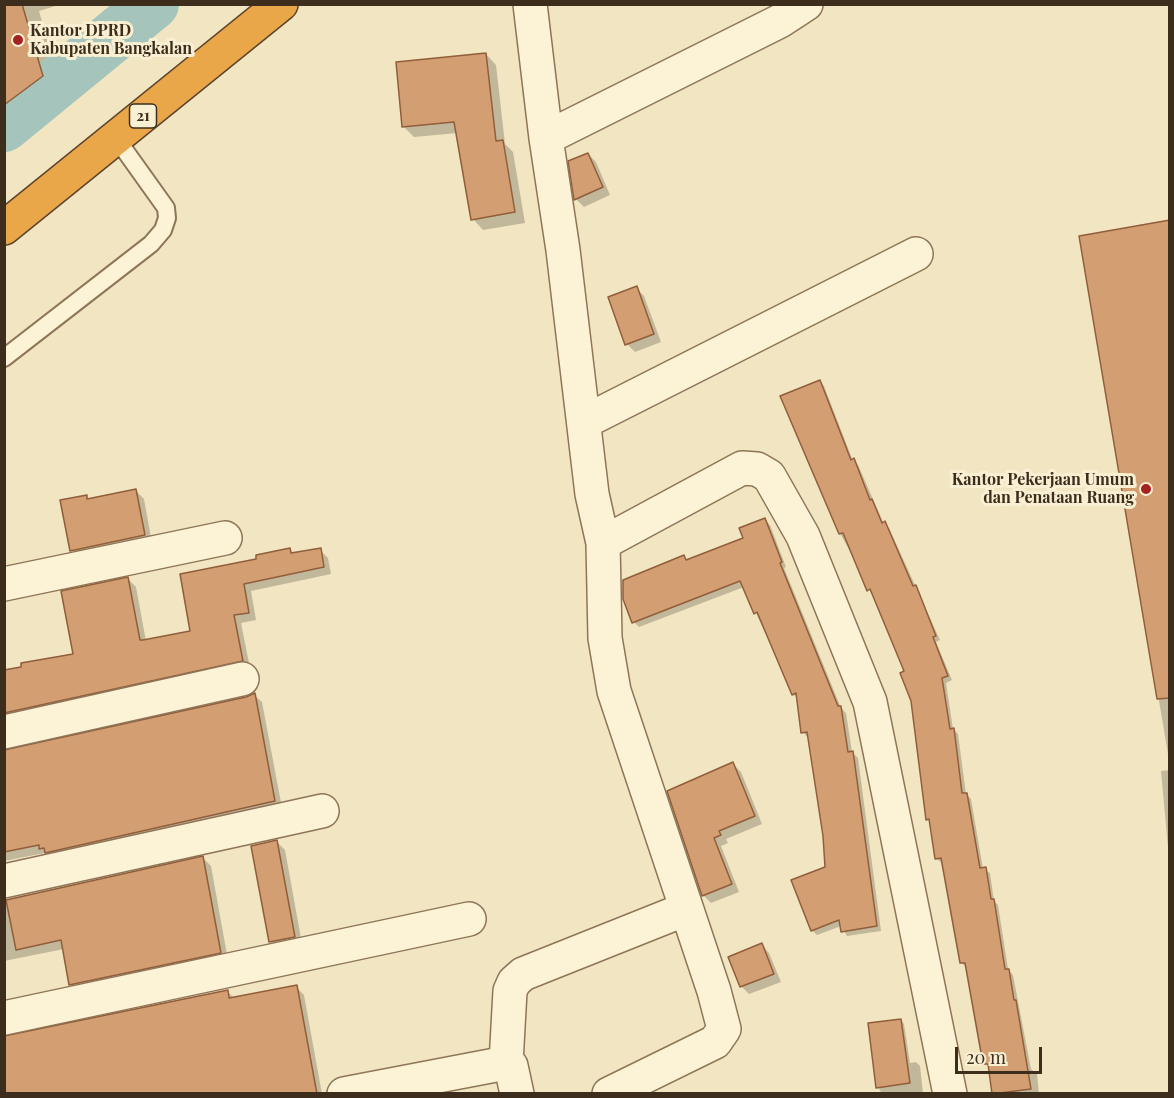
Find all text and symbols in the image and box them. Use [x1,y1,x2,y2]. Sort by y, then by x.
place label: Kantor DPRD Kabupaten Bangkalan [30,21,192,59]
marker: Kantor DPRD Kabupaten Bangkalan [11,33,25,47]
road number: 21 [130,104,156,128]
place label: Kantor Pekerjaan Umum dan Penataan Ruang [952,470,1134,508]
marker: Kantor Pekerjaan Umum dan Penataan Ruang [1139,482,1153,496]
scale bar [958,1035,1045,1073]
text: 20 m [966,1045,1006,1069]

